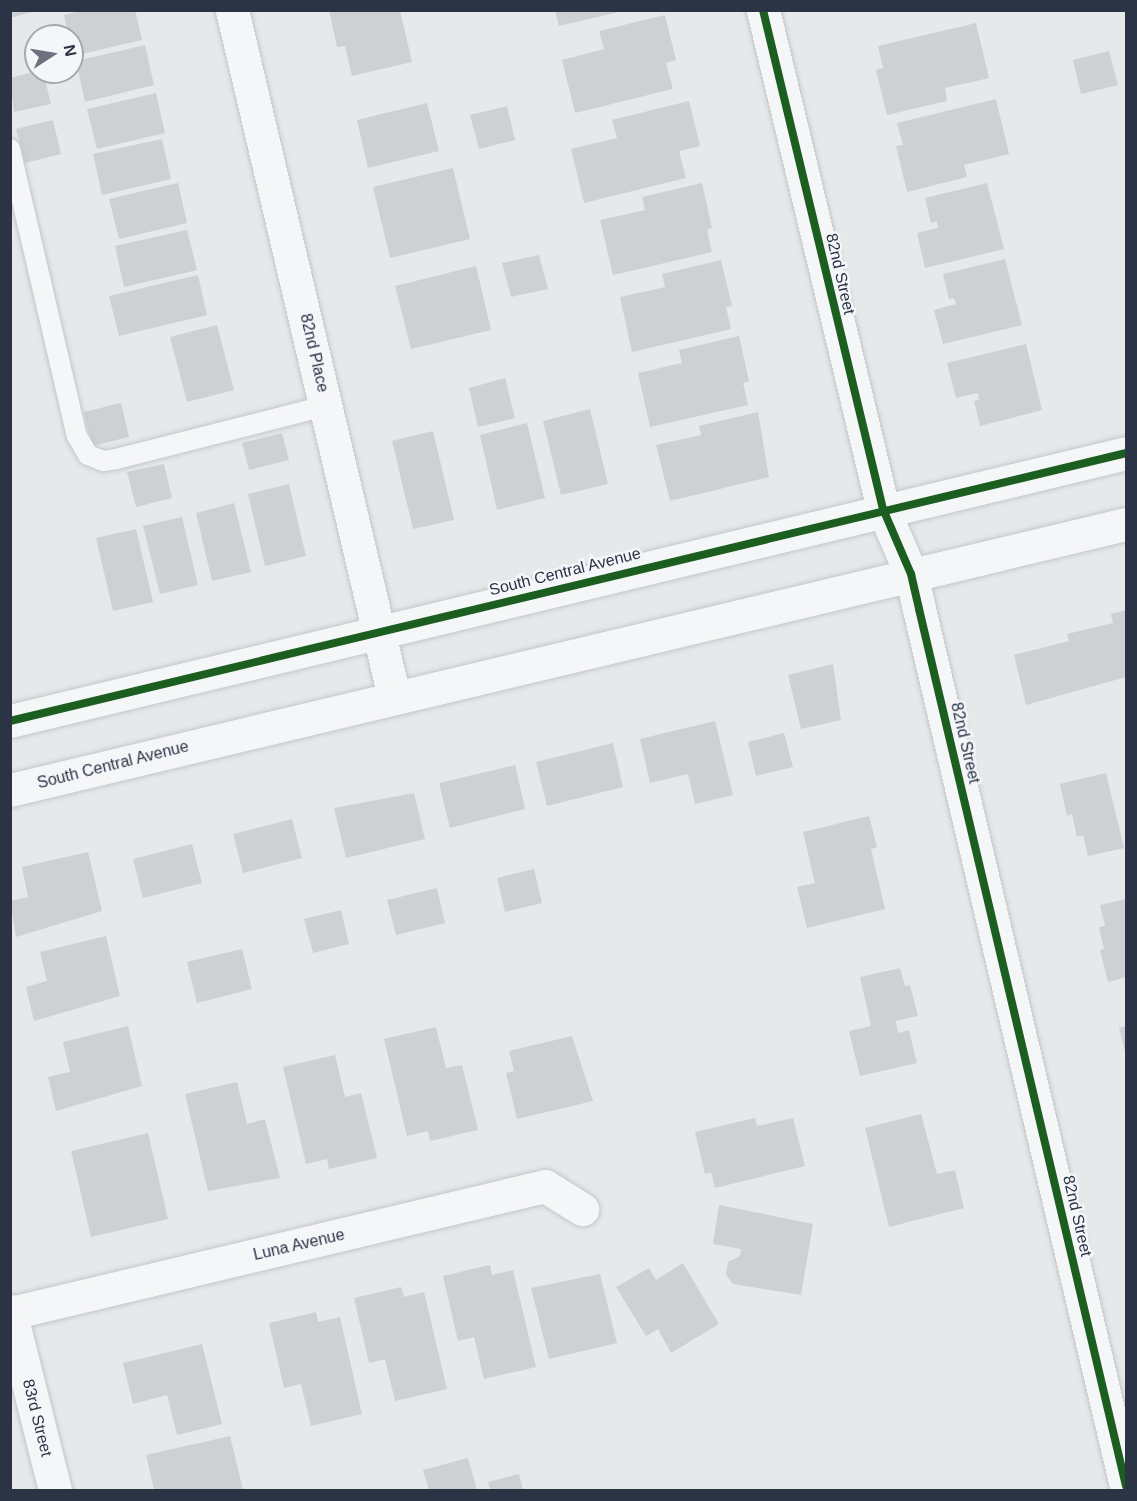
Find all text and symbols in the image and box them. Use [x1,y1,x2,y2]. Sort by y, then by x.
north arrow [24,24,84,84]
text: N [61,43,80,58]
street label: 82nd Street [821,232,859,316]
street label: 82nd Place [296,312,332,394]
street label: South Central Avenue [487,544,643,600]
street label: 82nd Street [946,701,984,785]
street label: South Central Avenue [35,737,191,793]
street label: 82nd Street [1058,1174,1096,1258]
street label: Luna Avenue [251,1225,347,1265]
street label: 83rd Street [18,1377,56,1459]

